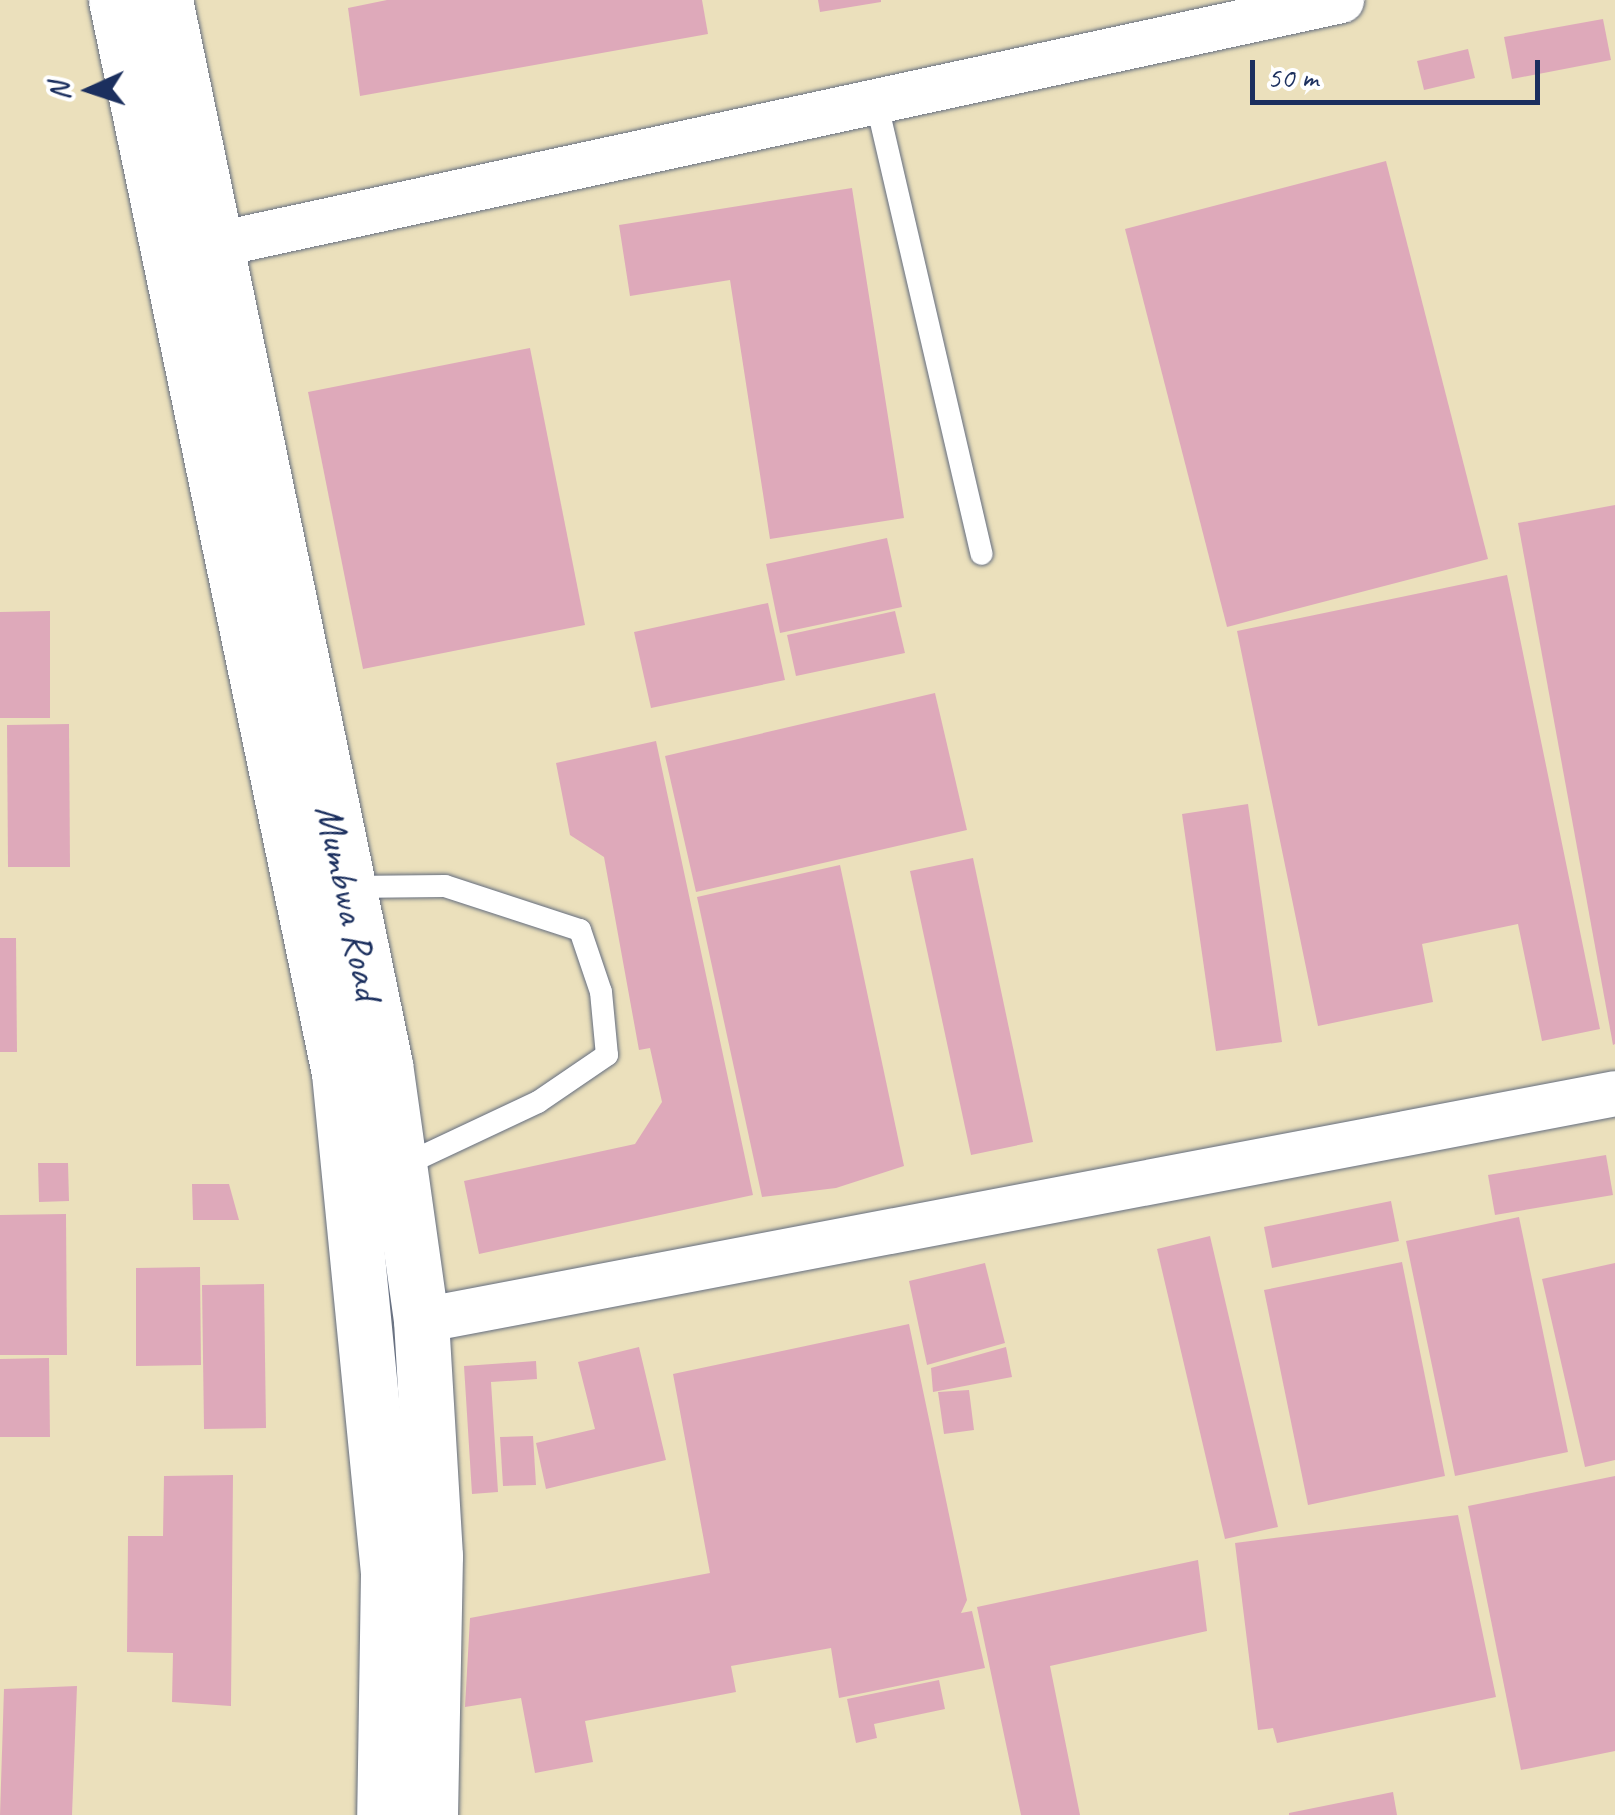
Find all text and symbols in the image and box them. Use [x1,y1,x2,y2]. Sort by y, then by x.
north arrow [40,40,140,140]
scale bar [1255,40,1545,102]
text: 50 m [1267,58,1318,96]
text: N [42,82,77,101]
street label: Mumbwa Road [305,801,393,1003]

